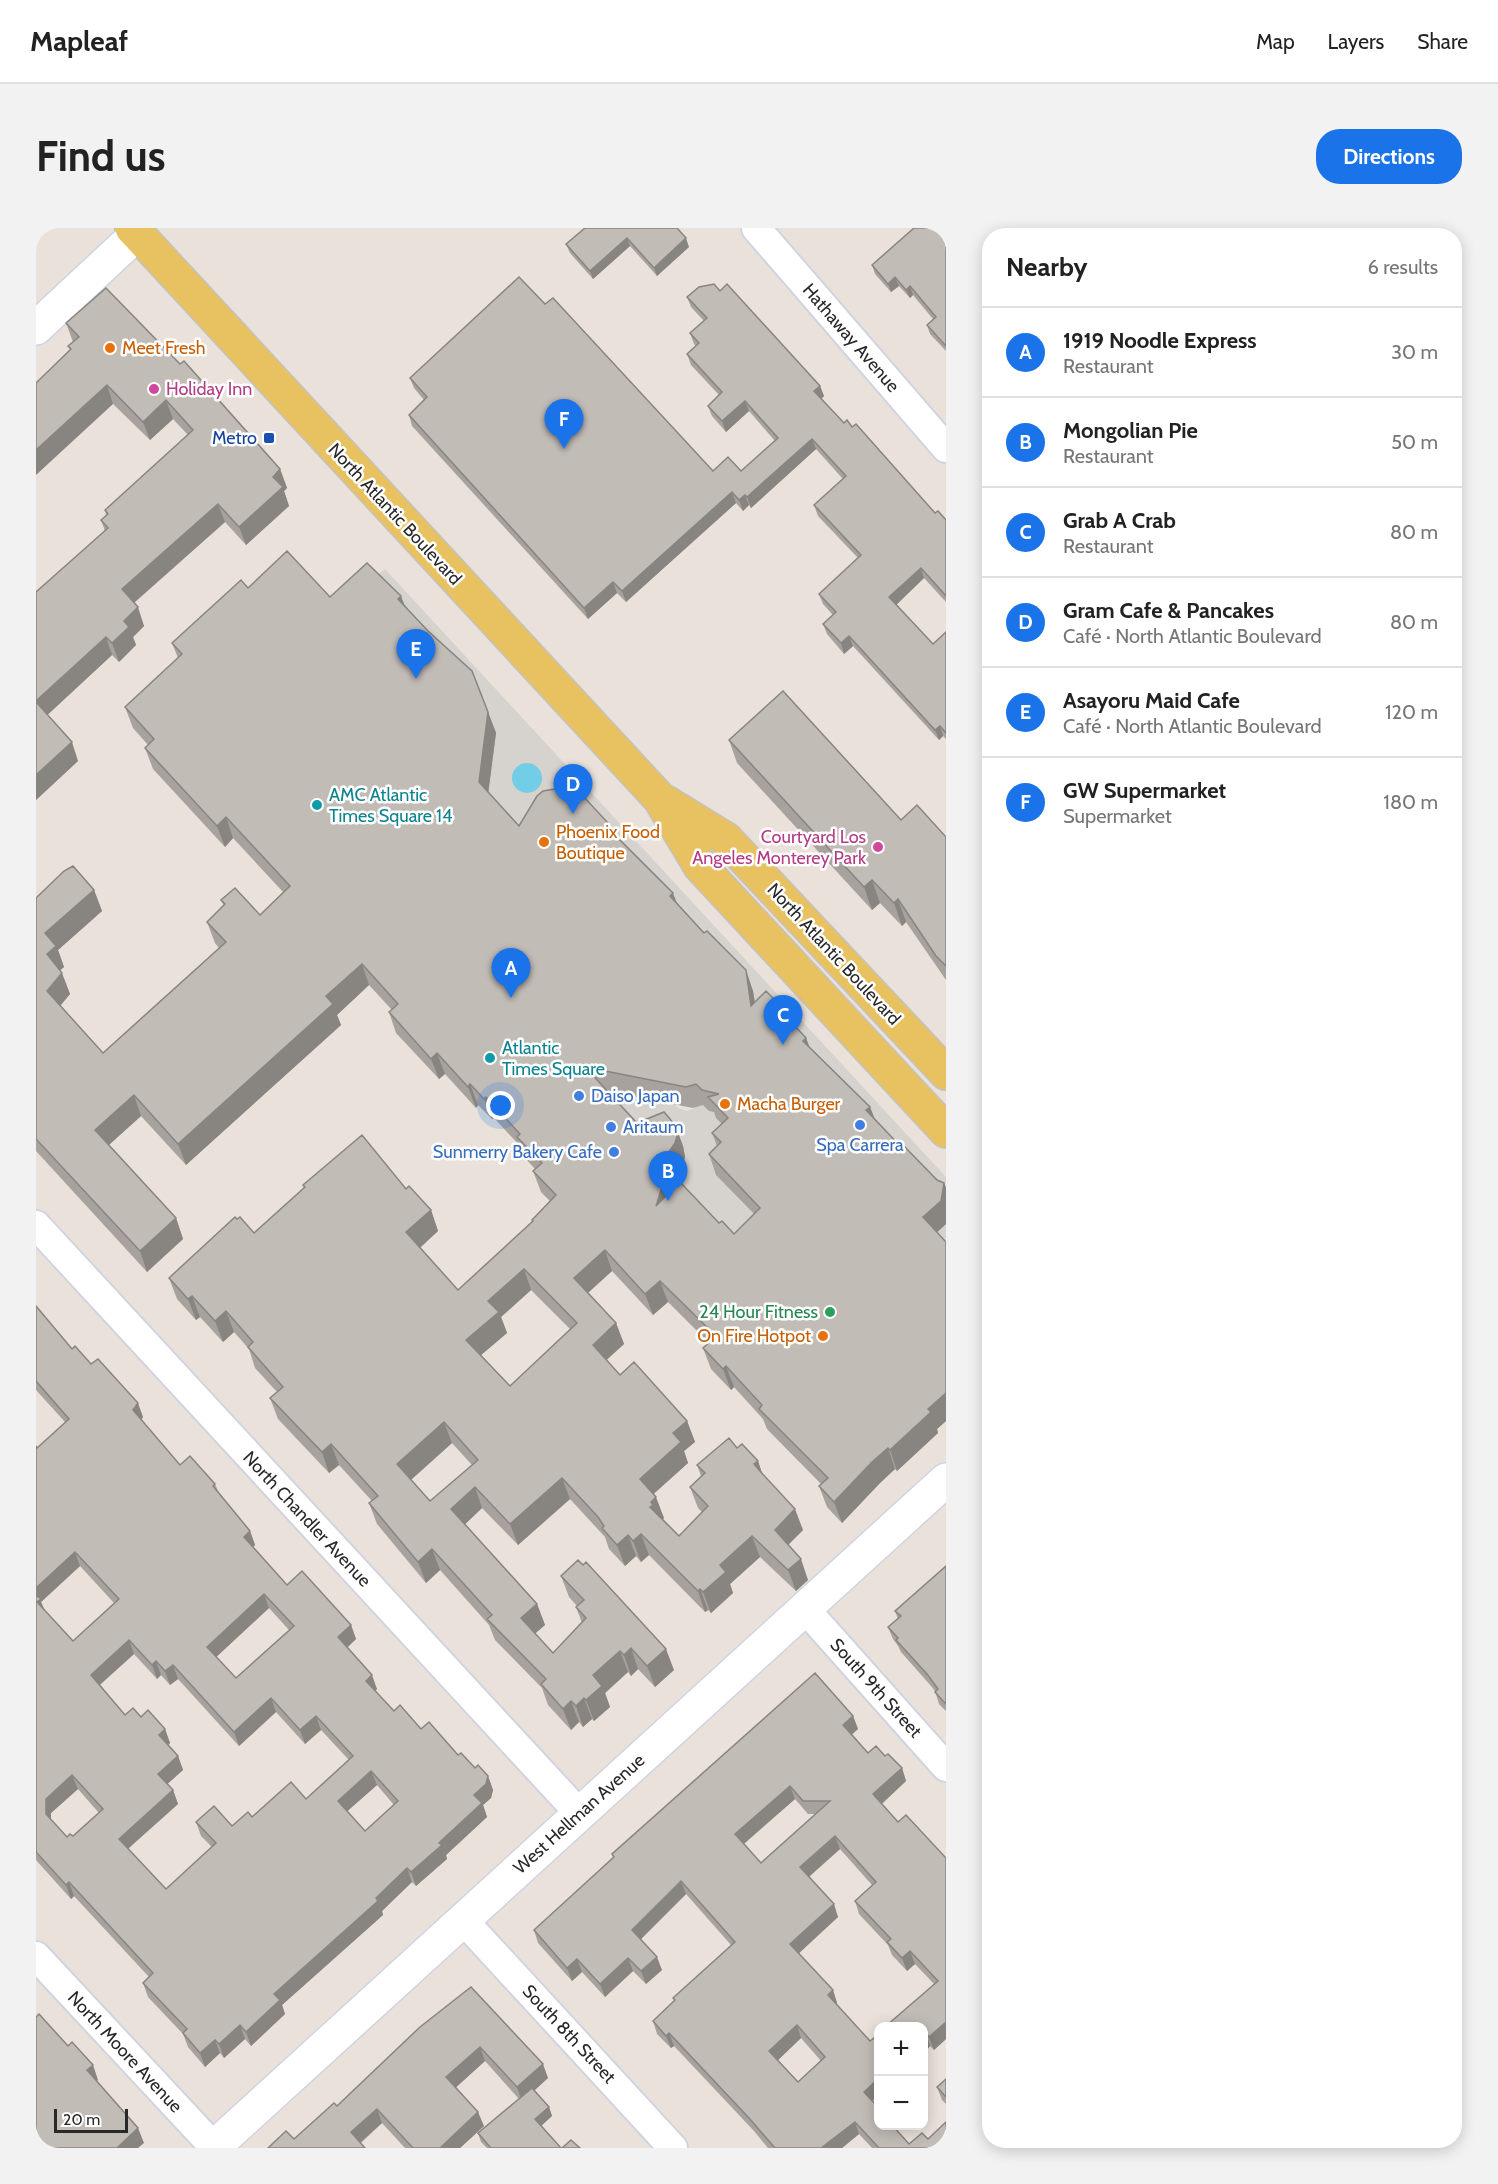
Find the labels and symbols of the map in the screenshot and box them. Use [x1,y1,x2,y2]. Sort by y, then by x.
street label: Hathaway Avenue [798,279,904,397]
place label: Meet Fresh [122,337,205,359]
marker: Meet Fresh [103,341,117,355]
place label: Holiday Inn [166,378,252,400]
marker: Holiday Inn [147,382,161,396]
pin: F [544,400,584,449]
place label: Metro [212,427,257,449]
marker: Metro [262,431,276,445]
street label: North Atlantic Boulevard [324,439,466,589]
pin: E [396,630,436,679]
pin: D [554,764,592,814]
place label: AMC Atlantic Times Square 14 [329,784,452,827]
marker: AMC Atlantic Times Square 14 [310,798,324,812]
place label: Phoenix Food Boutique [556,821,660,864]
place label: Courtyard Los Angeles Monterey Park [692,826,867,869]
marker: Phoenix Food Boutique [537,835,551,849]
marker: Courtyard Los Angeles Monterey Park [871,840,885,854]
street label: North Atlantic Boulevard [763,879,905,1029]
pin: A [492,948,530,998]
pin: C [764,996,802,1045]
place label: Atlantic Times Square [502,1037,605,1080]
marker: Atlantic Times Square [483,1051,497,1065]
place label: Daiso Japan [591,1085,680,1107]
marker: Daiso Japan [572,1089,586,1103]
your location [486,1091,515,1120]
place label: Macha Burger [737,1093,841,1115]
marker: Macha Burger [718,1097,732,1111]
place label: Aritaum [623,1116,684,1138]
marker: Spa Carrera [853,1118,867,1132]
marker: Aritaum [604,1120,618,1134]
place label: Spa Carrera [816,1134,904,1156]
place label: Sunmerry Bakery Cafe [433,1141,602,1163]
marker: Sunmerry Bakery Cafe [607,1145,621,1159]
pin: B [648,1152,688,1201]
place label: 24 Hour Fitness [699,1301,818,1323]
marker: 24 Hour Fitness [823,1305,837,1319]
place label: On Fire Hotpot [697,1325,811,1347]
marker: On Fire Hotpot [816,1329,830,1343]
street label: North Chandler Avenue [238,1447,376,1591]
street label: South 9th Street [826,1634,926,1742]
street label: West Hellman Avenue [509,1749,649,1879]
street label: South 8th Street [518,1980,620,2088]
street label: North Moore Avenue [63,1987,187,2117]
scale bar [54,2106,128,2134]

